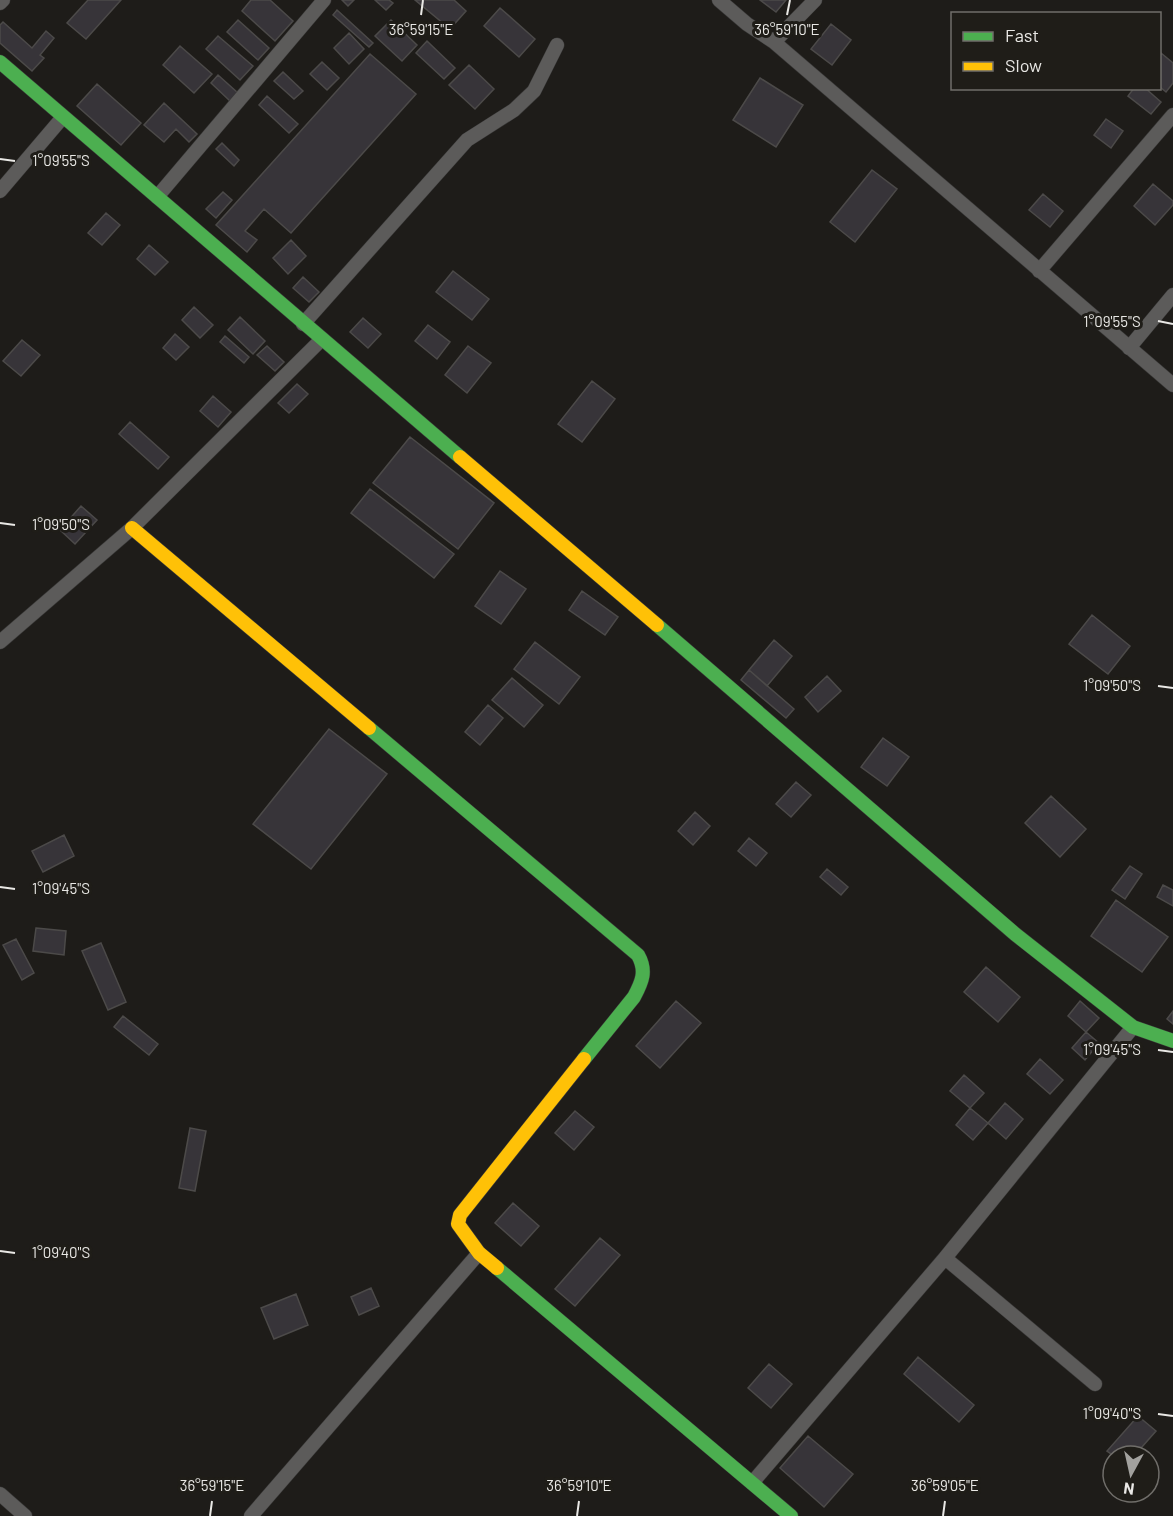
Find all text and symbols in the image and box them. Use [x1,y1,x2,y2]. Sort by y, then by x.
legend [951,12,1161,90]
text: 36°59'15"E [389,20,453,38]
text: 36°59'10"E [754,20,820,38]
text: Fast [1005,24,1039,46]
text: Slow [1005,54,1042,76]
text: 1°09'55"S [32,151,90,169]
text: 1°09'55"S [1083,312,1141,330]
text: 1°09'50"S [32,515,90,533]
text: 1°09'50"S [1083,676,1141,694]
text: 1°09'45"S [32,879,90,897]
text: 1°09'45"S [1083,1040,1141,1058]
text: 1°09'40"S [32,1243,90,1261]
text: 1°09'40"S [1083,1404,1141,1422]
north arrow [1101,1444,1161,1504]
text: 36°59'15"E [180,1476,244,1494]
text: 36°59'10"E [546,1476,612,1494]
text: 36°59'05"E [911,1476,979,1494]
text: N [1122,1479,1135,1499]

